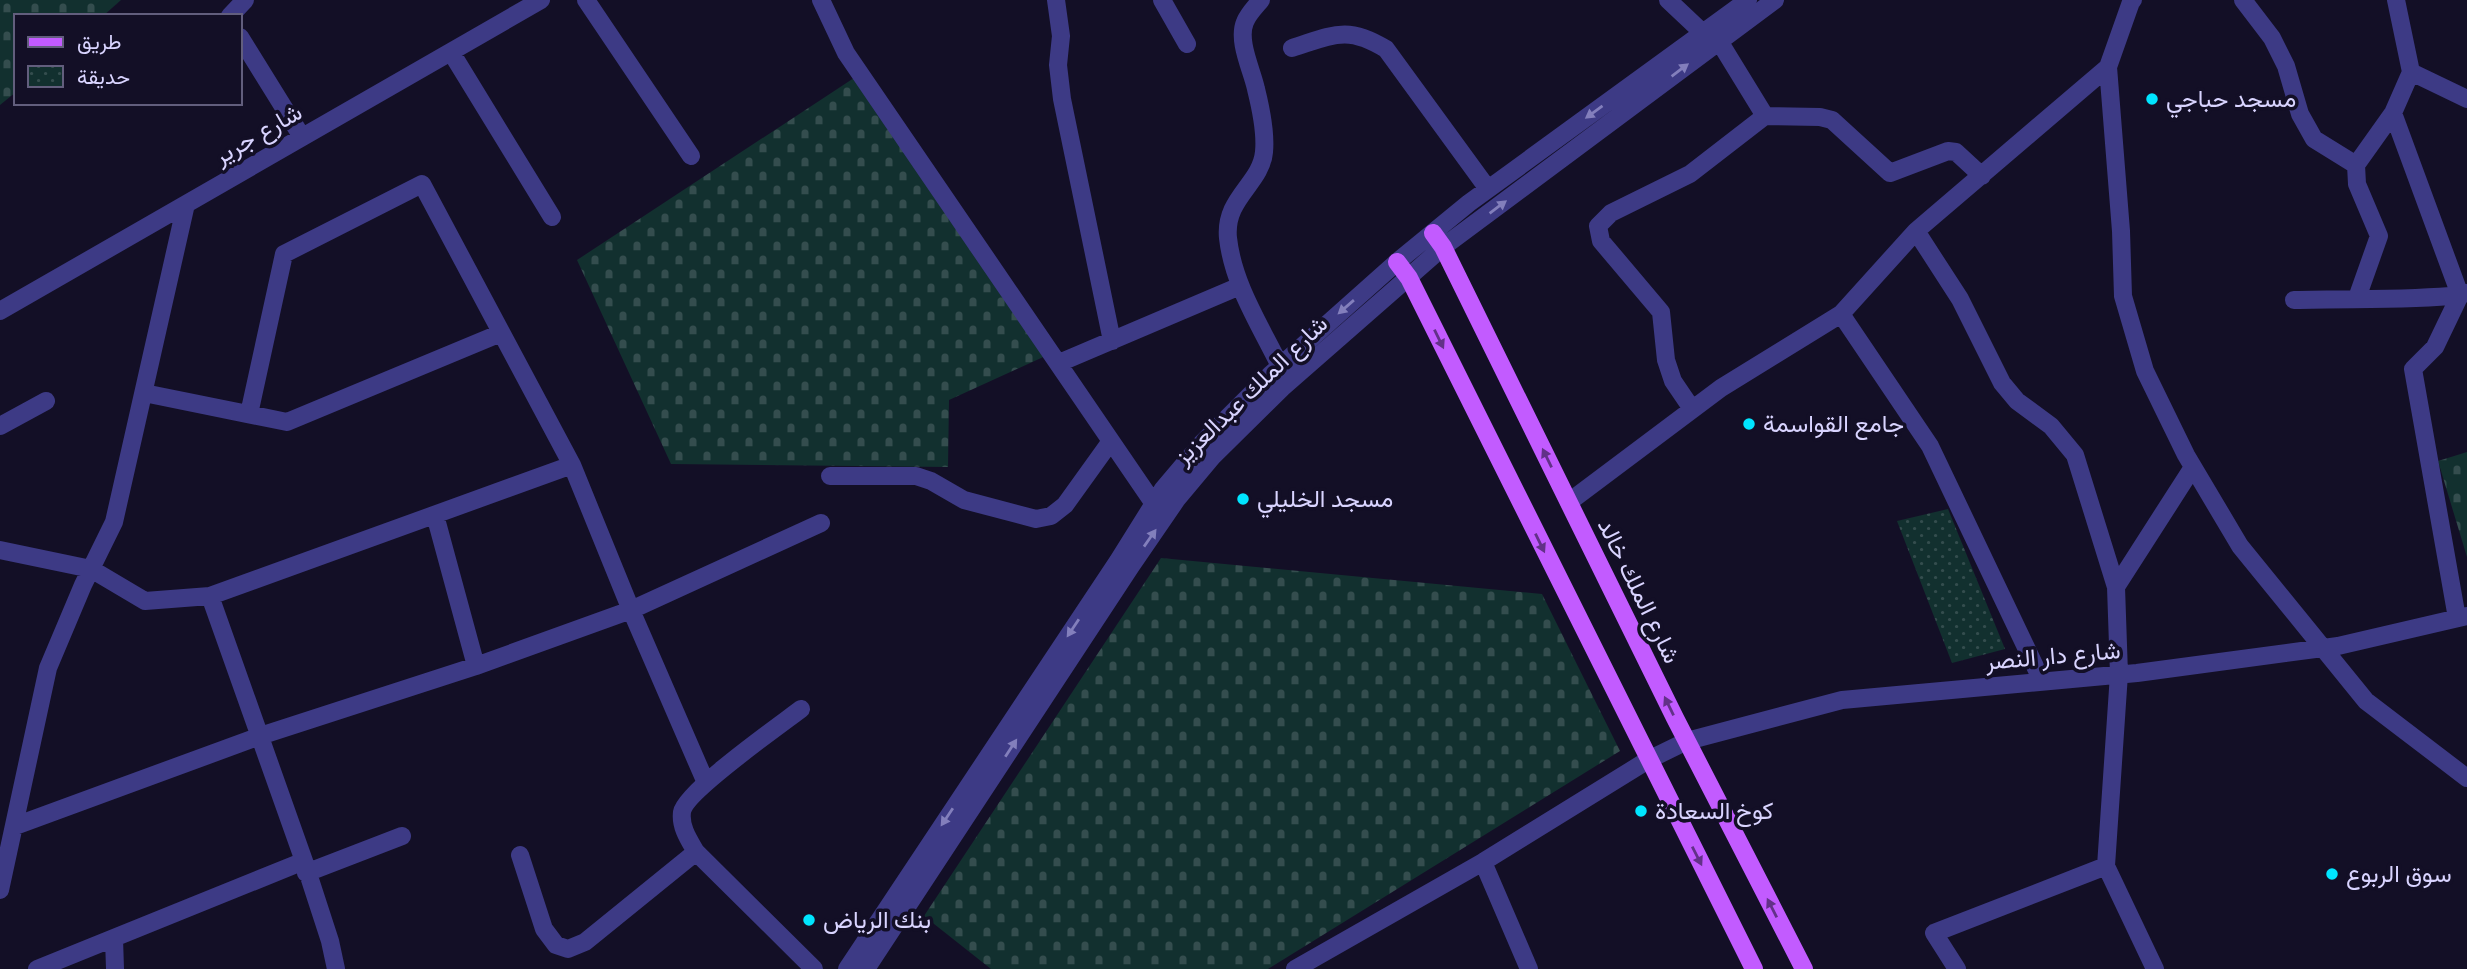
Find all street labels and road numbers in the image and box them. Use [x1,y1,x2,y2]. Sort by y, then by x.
street label: شارع جرير [207,95,308,173]
street label: شارع الملك عبدالعزيز [1166,308,1335,472]
street label: شارع الملك خالد [1590,513,1689,669]
street label: شارع دار النصر [1983,633,2122,678]

